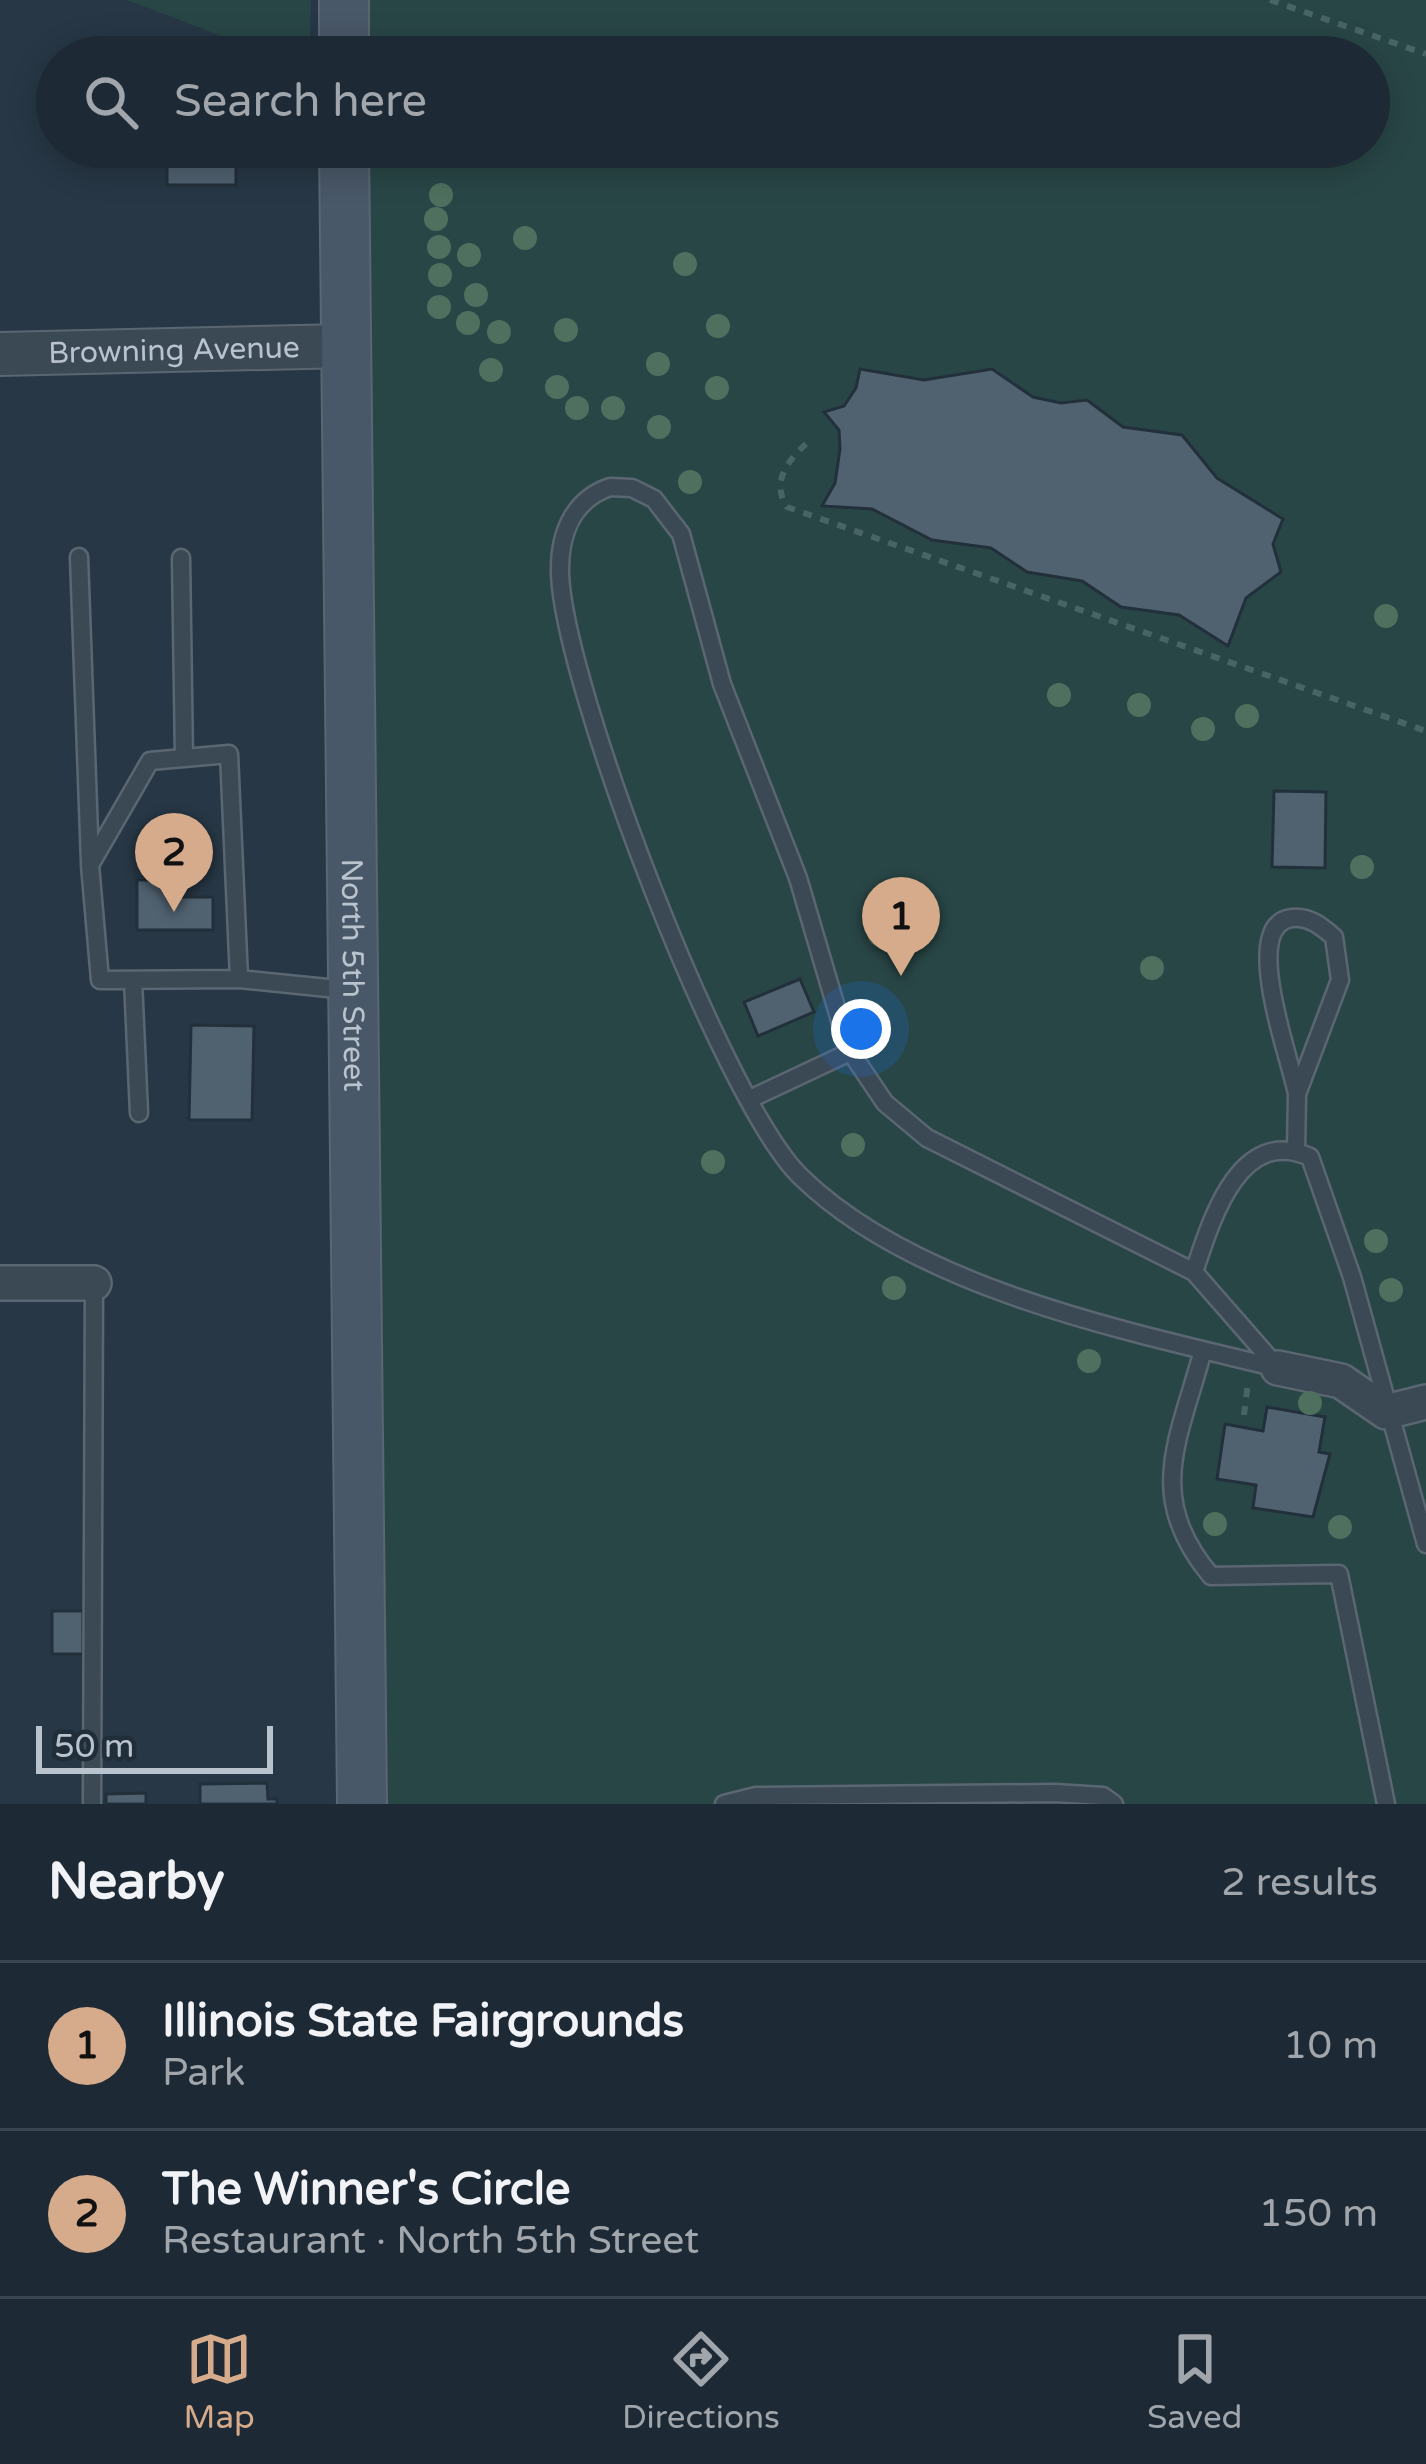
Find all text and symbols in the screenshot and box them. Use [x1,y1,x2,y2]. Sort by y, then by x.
search box [36,36,1390,168]
icon: search [78,69,144,135]
text: Search here [174,75,427,129]
street label: Browning Avenue [48,329,300,371]
pin: 2 [135,813,213,912]
street label: North 5th Street [333,858,373,1092]
pin: 1 [862,877,940,976]
your location [831,999,891,1059]
scale bar [36,1720,273,1773]
text: 50 m [54,1727,134,1766]
text: Nearby [48,1851,225,1913]
text: 2 results [1221,1859,1378,1906]
text: Illinois State Fairgrounds [162,1995,684,2049]
text: 1 [75,2022,99,2069]
text: 10 m [1283,2022,1378,2069]
text: Park [162,2049,245,2096]
text: The Winner's Circle [162,2163,570,2217]
text: 2 [75,2190,99,2237]
text: 150 m [1259,2190,1378,2237]
text: Restaurant · North 5th Street [162,2217,699,2264]
tab: Map [184,2326,255,2437]
tab: Directions [622,2326,780,2437]
tab: Saved [1147,2326,1242,2437]

